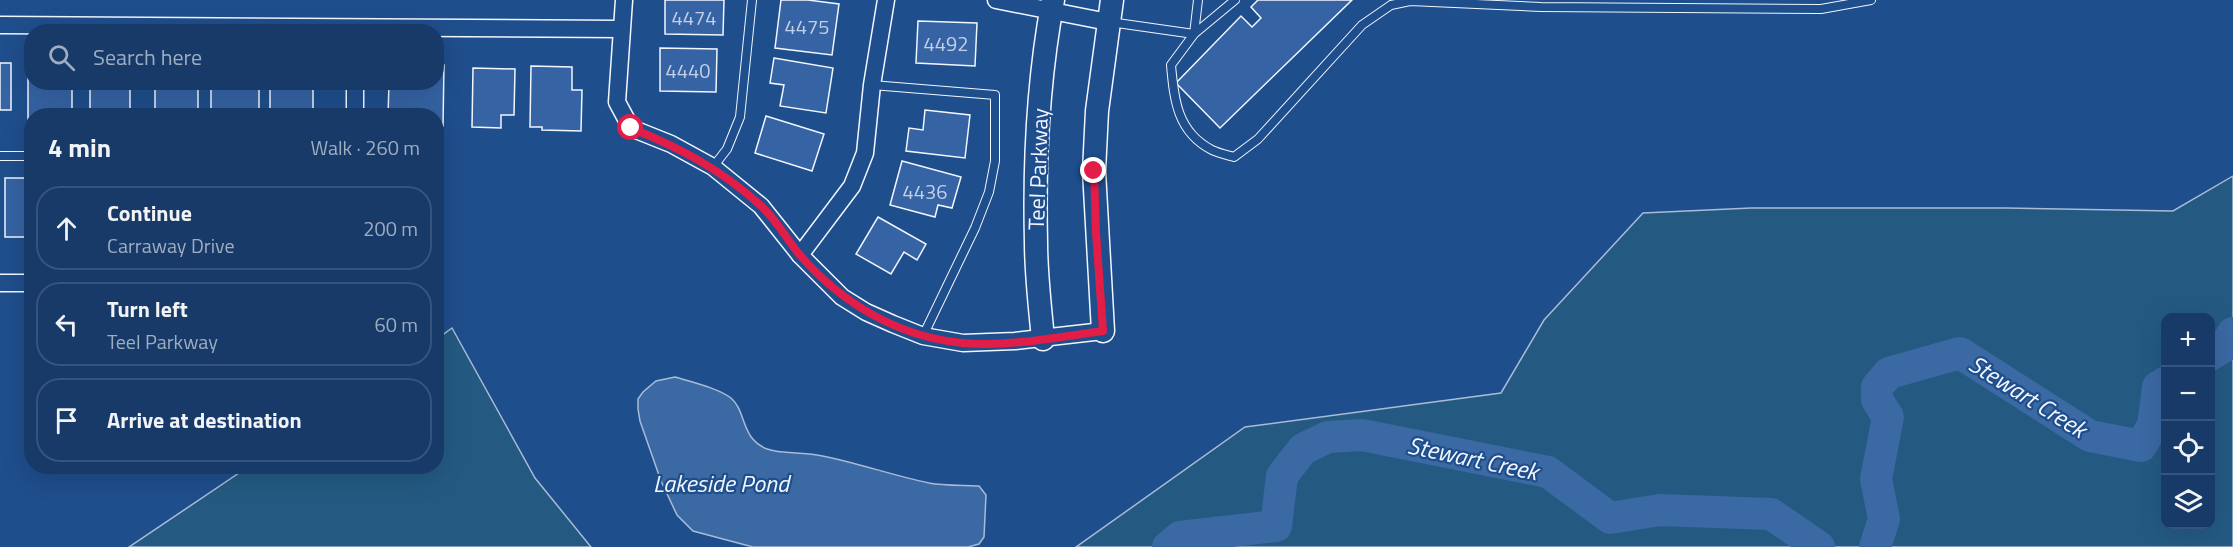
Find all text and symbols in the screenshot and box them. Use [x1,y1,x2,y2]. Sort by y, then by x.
house number: 4474 [672,2,716,33]
house number: 4475 [785,11,829,42]
search box [24,24,444,90]
house number: 4492 [924,28,968,59]
text: Search here [93,40,202,74]
icon: search [45,41,78,74]
house number: 4440 [666,55,710,86]
street label: Teel Parkway [1019,107,1057,231]
route start [617,114,643,140]
text: 4 min [48,128,111,167]
text: Walk · 260 m [311,132,420,163]
route end [1080,157,1106,183]
house number: 4436 [903,176,947,207]
text: Continue [107,196,192,230]
icon: ahead [50,212,83,245]
text: 200 m [363,213,418,244]
text: Carraway Drive [107,230,235,261]
text: Turn left [107,292,188,326]
icon: left [50,308,83,341]
text: 60 m [374,309,418,340]
map controls [2161,313,2215,529]
button: + [2161,313,2215,367]
text: Teel Parkway [107,326,218,357]
water label: Stewart Creek [1962,346,2097,448]
button: − [2161,367,2215,421]
text: Arrive at destination [107,403,302,437]
icon: arrive [50,404,83,437]
button: locate [2161,421,2215,475]
water label: Stewart Creek [1404,427,1545,490]
water label: Lakeside Pond [653,465,792,501]
button: layers [2161,475,2215,529]

